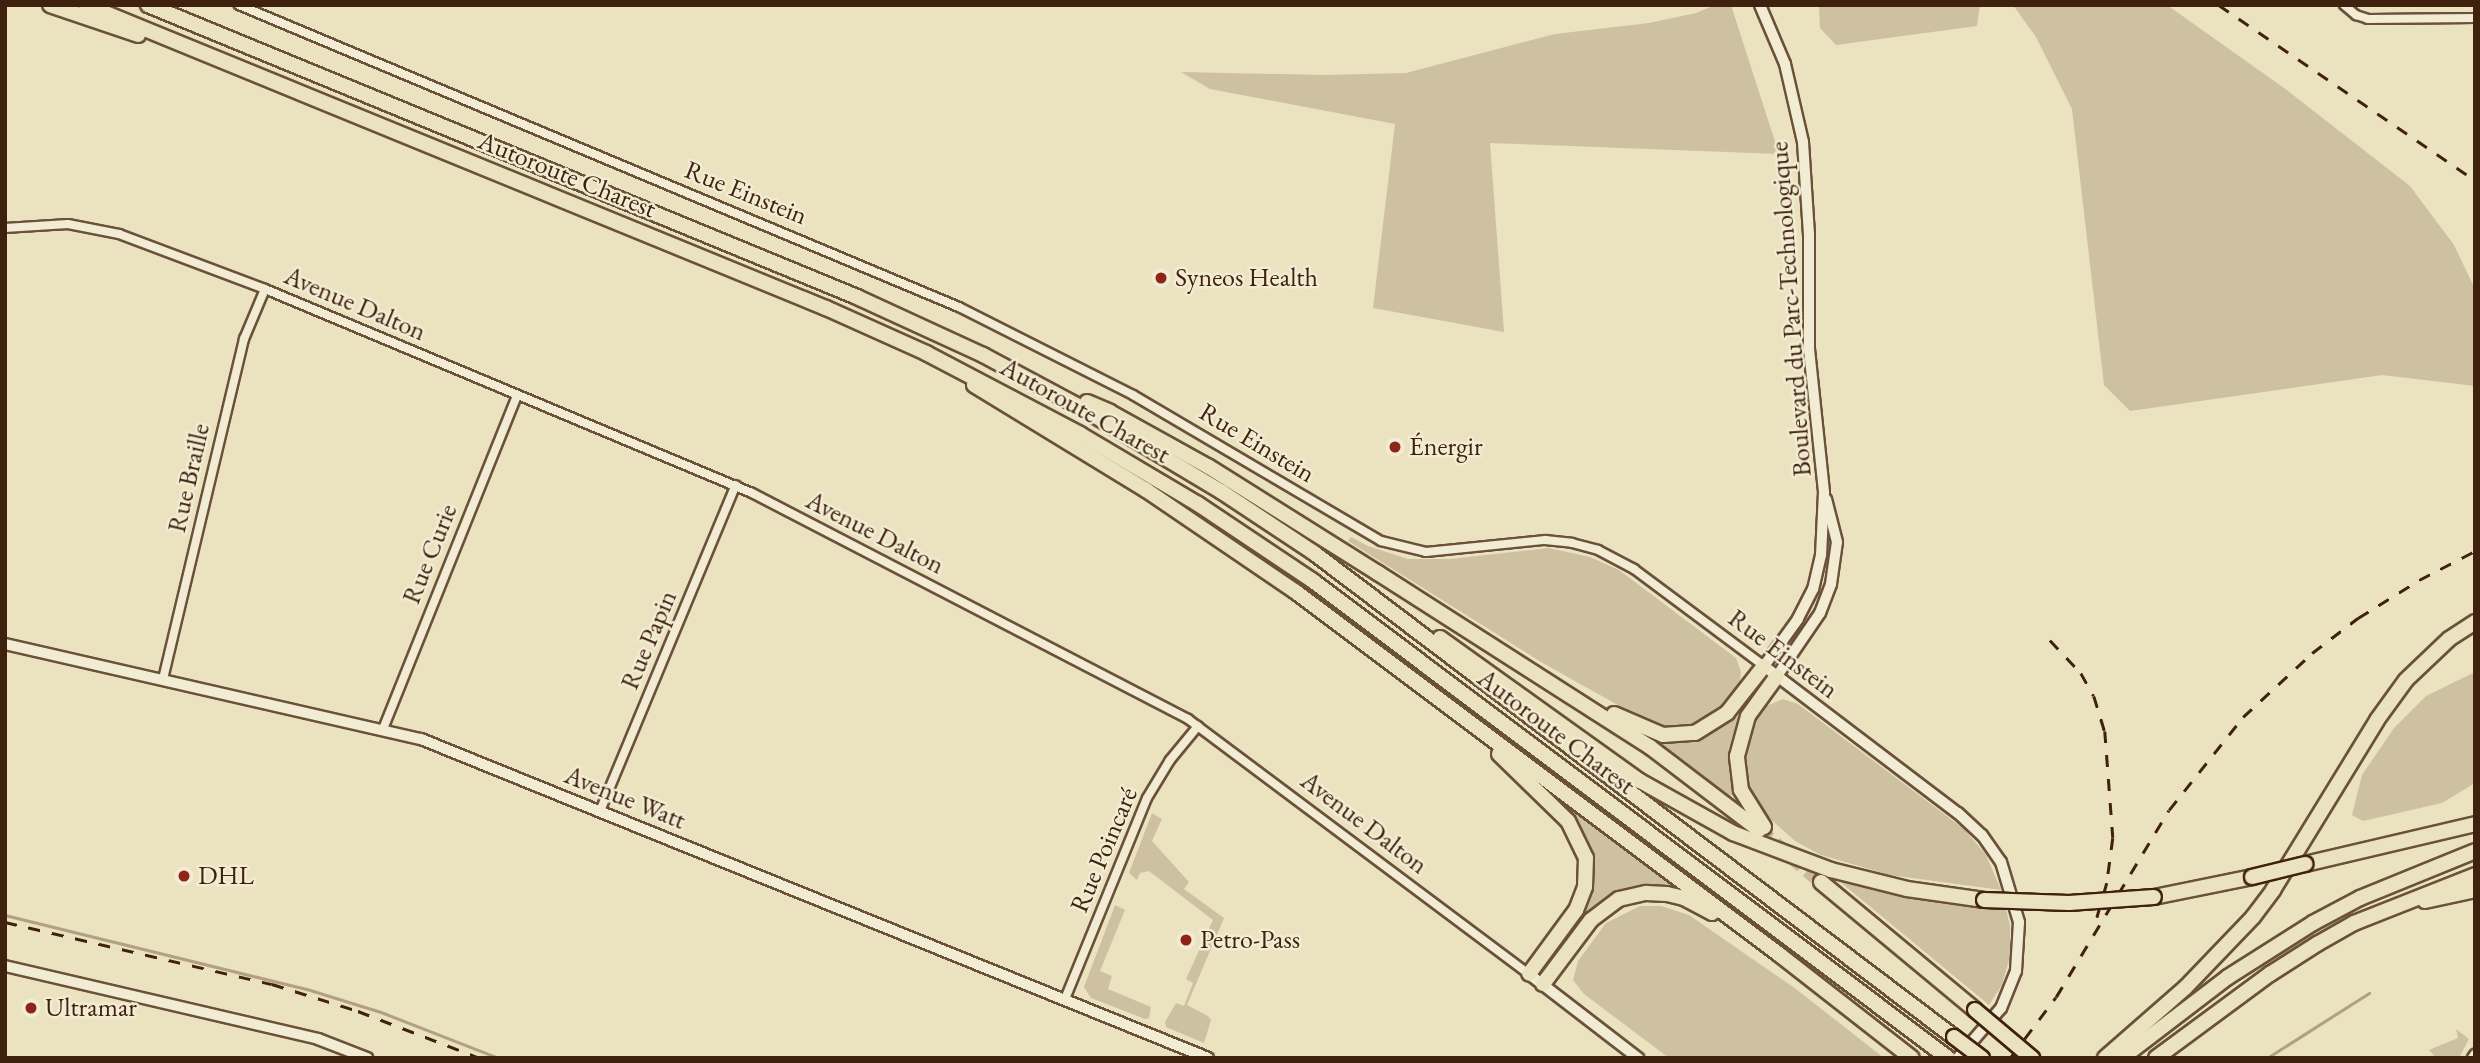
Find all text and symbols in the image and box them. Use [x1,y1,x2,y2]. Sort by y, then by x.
street label: Autoroute Charest [473,125,661,225]
street label: Boulevard du Parc-Technologique [1764,140,1818,478]
street label: Rue Einstein [680,154,812,232]
street label: Avenue Dalton [279,260,431,348]
place label: Syneos Health [1175,262,1318,294]
marker: Syneos Health [1153,270,1169,286]
street label: Autoroute Charest [995,352,1175,470]
street label: Rue Einstein [1194,396,1320,490]
street label: Rue Braille [161,420,217,536]
place label: Énergir [1409,431,1483,463]
marker: Énergir [1387,439,1403,455]
street label: Avenue Dalton [801,485,949,581]
street label: Rue Curie [396,500,464,608]
street label: Rue Papin [614,586,684,694]
street label: Rue Einstein [1722,603,1844,705]
street label: Autoroute Charest [1471,663,1641,801]
street label: Avenue Watt [560,760,690,836]
street label: Avenue Dalton [1294,765,1434,881]
street label: Rue Poincaré [1064,783,1144,917]
place label: DHL [198,860,254,892]
marker: DHL [176,868,192,884]
place label: Petro-Pass [1200,924,1300,956]
marker: Petro-Pass [1178,932,1194,948]
place label: Ultramar [45,992,137,1024]
marker: Ultramar [23,1000,39,1016]

